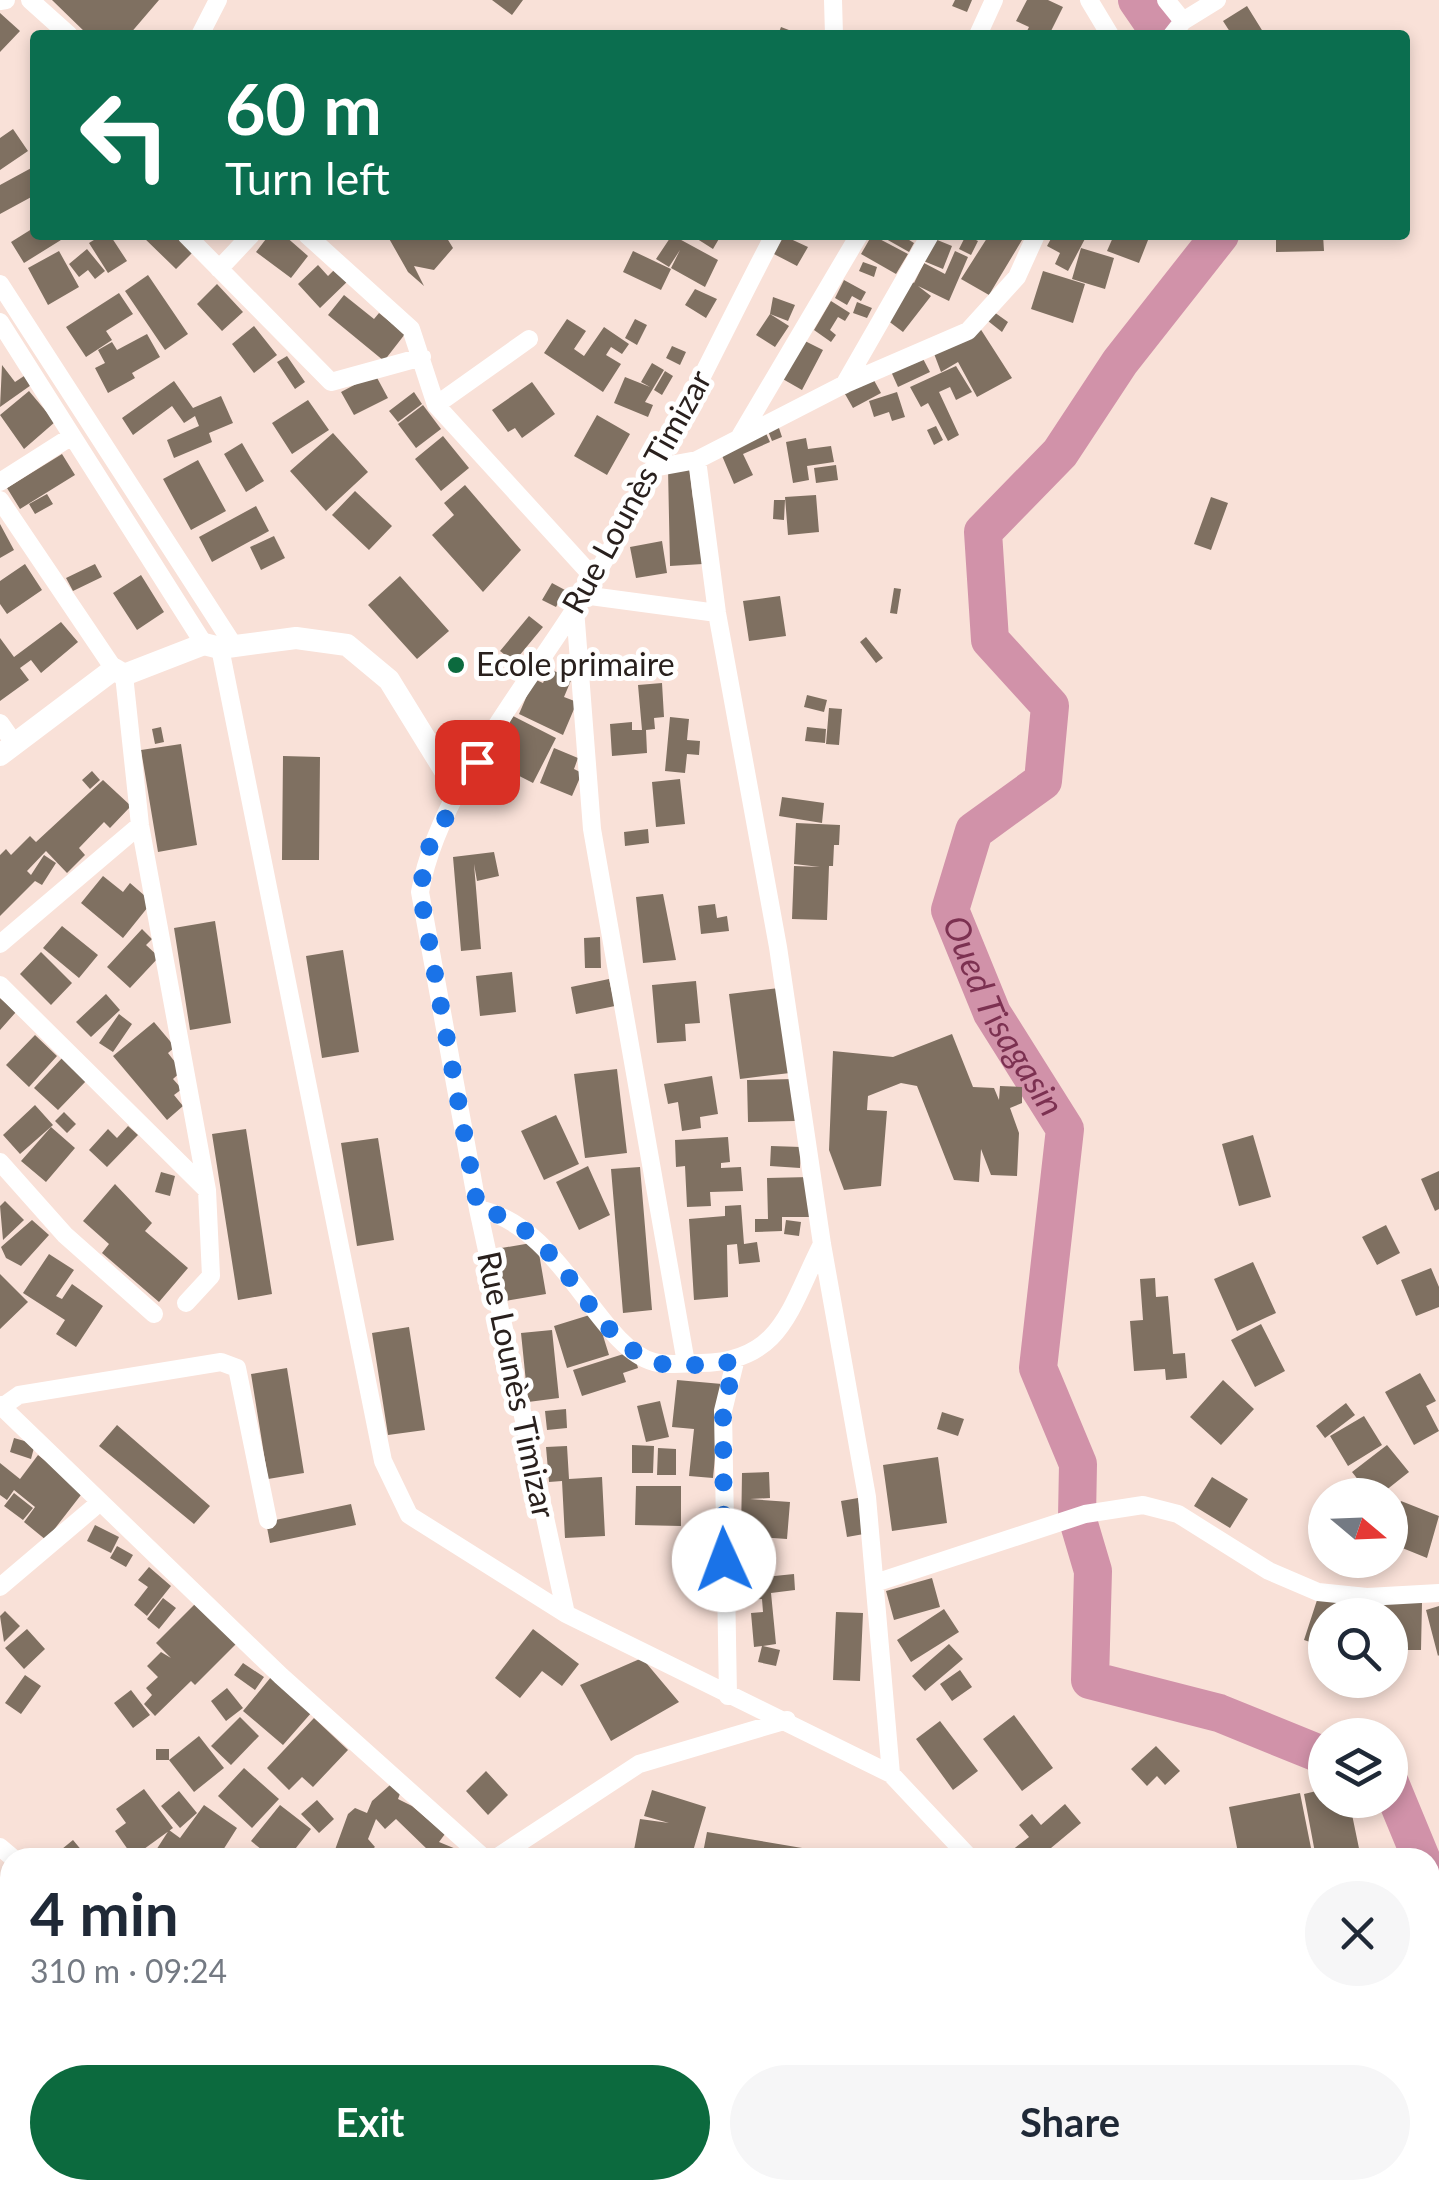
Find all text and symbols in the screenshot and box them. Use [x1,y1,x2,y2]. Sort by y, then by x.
text: 60 m [225,66,382,150]
icon: left [60,70,190,200]
text: Turn left [225,151,390,205]
street label: Rue Lounès Timizar [553,363,719,620]
place label: Ecole primaire [476,644,675,683]
marker: Ecole primaire [445,654,467,676]
pin [435,720,520,805]
icon: arrive [450,735,505,790]
water label: Oued Tisagasin [935,909,1074,1123]
street label: Rue Lounès Timizar [470,1248,565,1522]
north arrow [1308,1478,1408,1578]
map controls [1308,1478,1408,1818]
position arrow [672,1508,776,1612]
button: search [1308,1598,1408,1698]
button: layers [1308,1718,1408,1818]
text: 4 min [30,1877,179,1949]
button: close [1305,1881,1410,1986]
text: 310 m · 09:24 [30,1951,227,1990]
button: Exit [30,2065,710,2180]
button: Share [730,2065,1410,2180]

